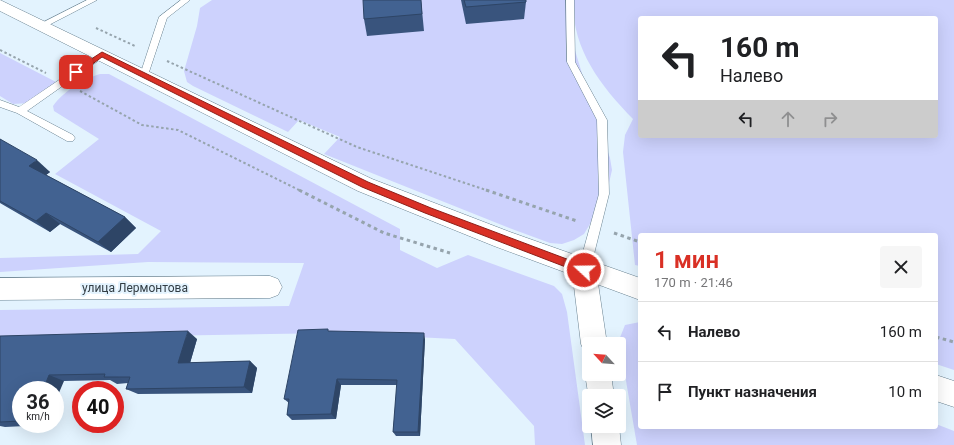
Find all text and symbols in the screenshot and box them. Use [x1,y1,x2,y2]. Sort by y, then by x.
text: 160 m [720,31,799,64]
icon: left [654,32,706,84]
pin [59,55,93,89]
icon: arrive [65,61,87,83]
text: Налево [720,65,783,86]
icon: left [735,108,757,130]
icon: ahead [777,108,799,130]
icon: right [819,108,841,130]
text: 1 мин [654,246,719,274]
button: close [880,246,922,288]
position arrow [563,249,605,291]
text: 170 m · 21:46 [654,275,733,290]
street label: улица Лермонтова [82,281,188,295]
icon: left [654,321,676,343]
text: Налево [688,323,740,341]
text: 160 m [880,323,922,341]
north arrow [582,337,626,381]
map controls [582,337,626,433]
speed limit sign: 40 [72,381,124,433]
icon: arrive [654,381,676,403]
text: Пункт назначения [688,383,817,401]
text: 10 m [888,383,922,401]
button: layers [582,389,626,433]
text: 36 [27,390,49,414]
text: km/h [26,411,50,422]

